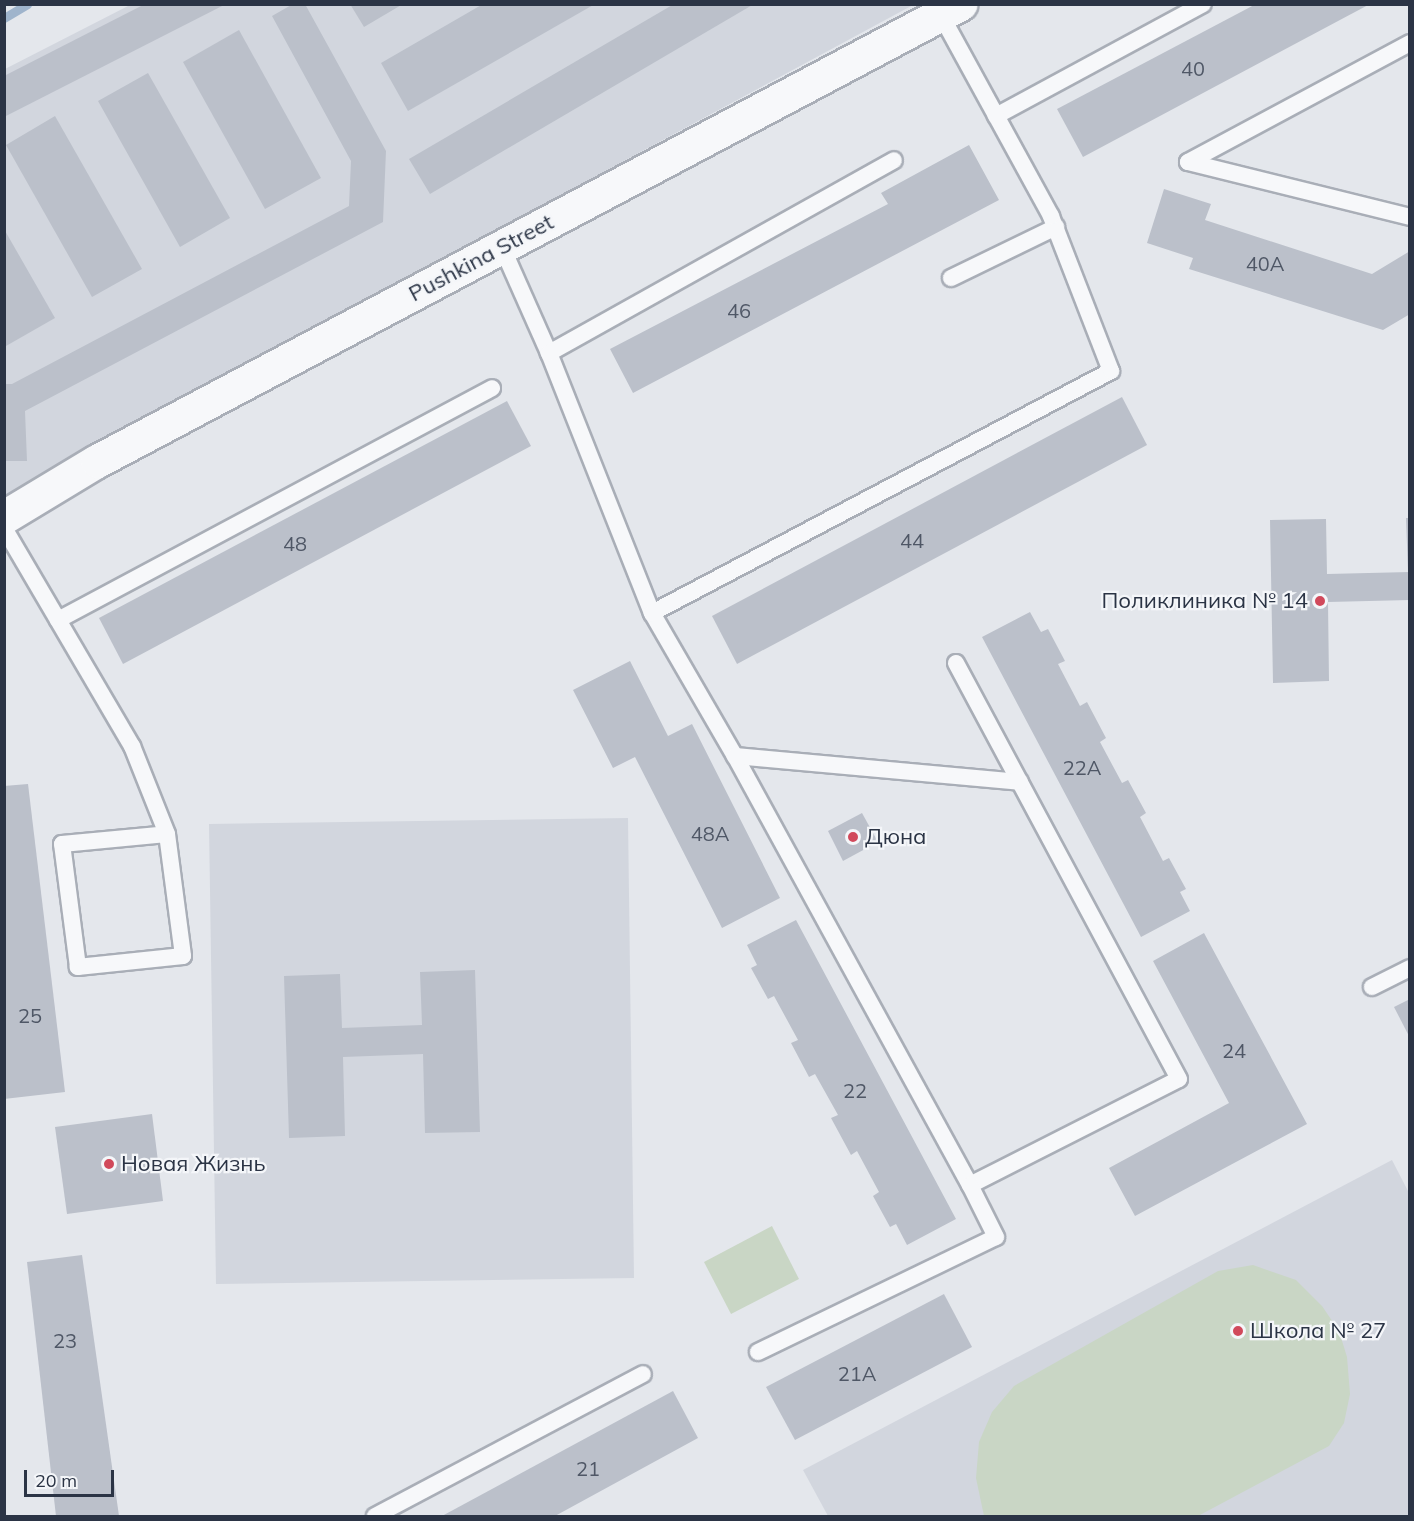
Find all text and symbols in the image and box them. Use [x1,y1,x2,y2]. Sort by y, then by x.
house number: 40 [1181,56,1205,80]
street label: Pushkina Street [404,209,558,307]
house number: 40А [1246,251,1284,275]
house number: 46 [727,298,751,322]
house number: 44 [900,528,924,552]
house number: 48 [283,531,307,555]
place label: Поликлиника № 14 [1101,588,1308,614]
marker: Поликлиника № 14 [1313,594,1327,608]
house number: 22А [1063,755,1101,779]
house number: 48А [691,821,729,845]
place label: Дюна [865,824,927,850]
marker: Дюна [846,830,860,844]
house number: 25 [18,1003,42,1027]
house number: 24 [1222,1038,1246,1062]
house number: 22 [843,1078,867,1102]
place label: Новая Жизнь [121,1151,266,1177]
marker: Новая Жизнь [102,1157,116,1171]
place label: Школа № 27 [1250,1318,1386,1344]
marker: Школа № 27 [1231,1324,1245,1338]
house number: 23 [53,1328,77,1352]
house number: 21А [838,1361,876,1385]
house number: 21 [576,1456,600,1480]
scale bar [27,1458,117,1496]
text: 20 m [35,1469,77,1492]

